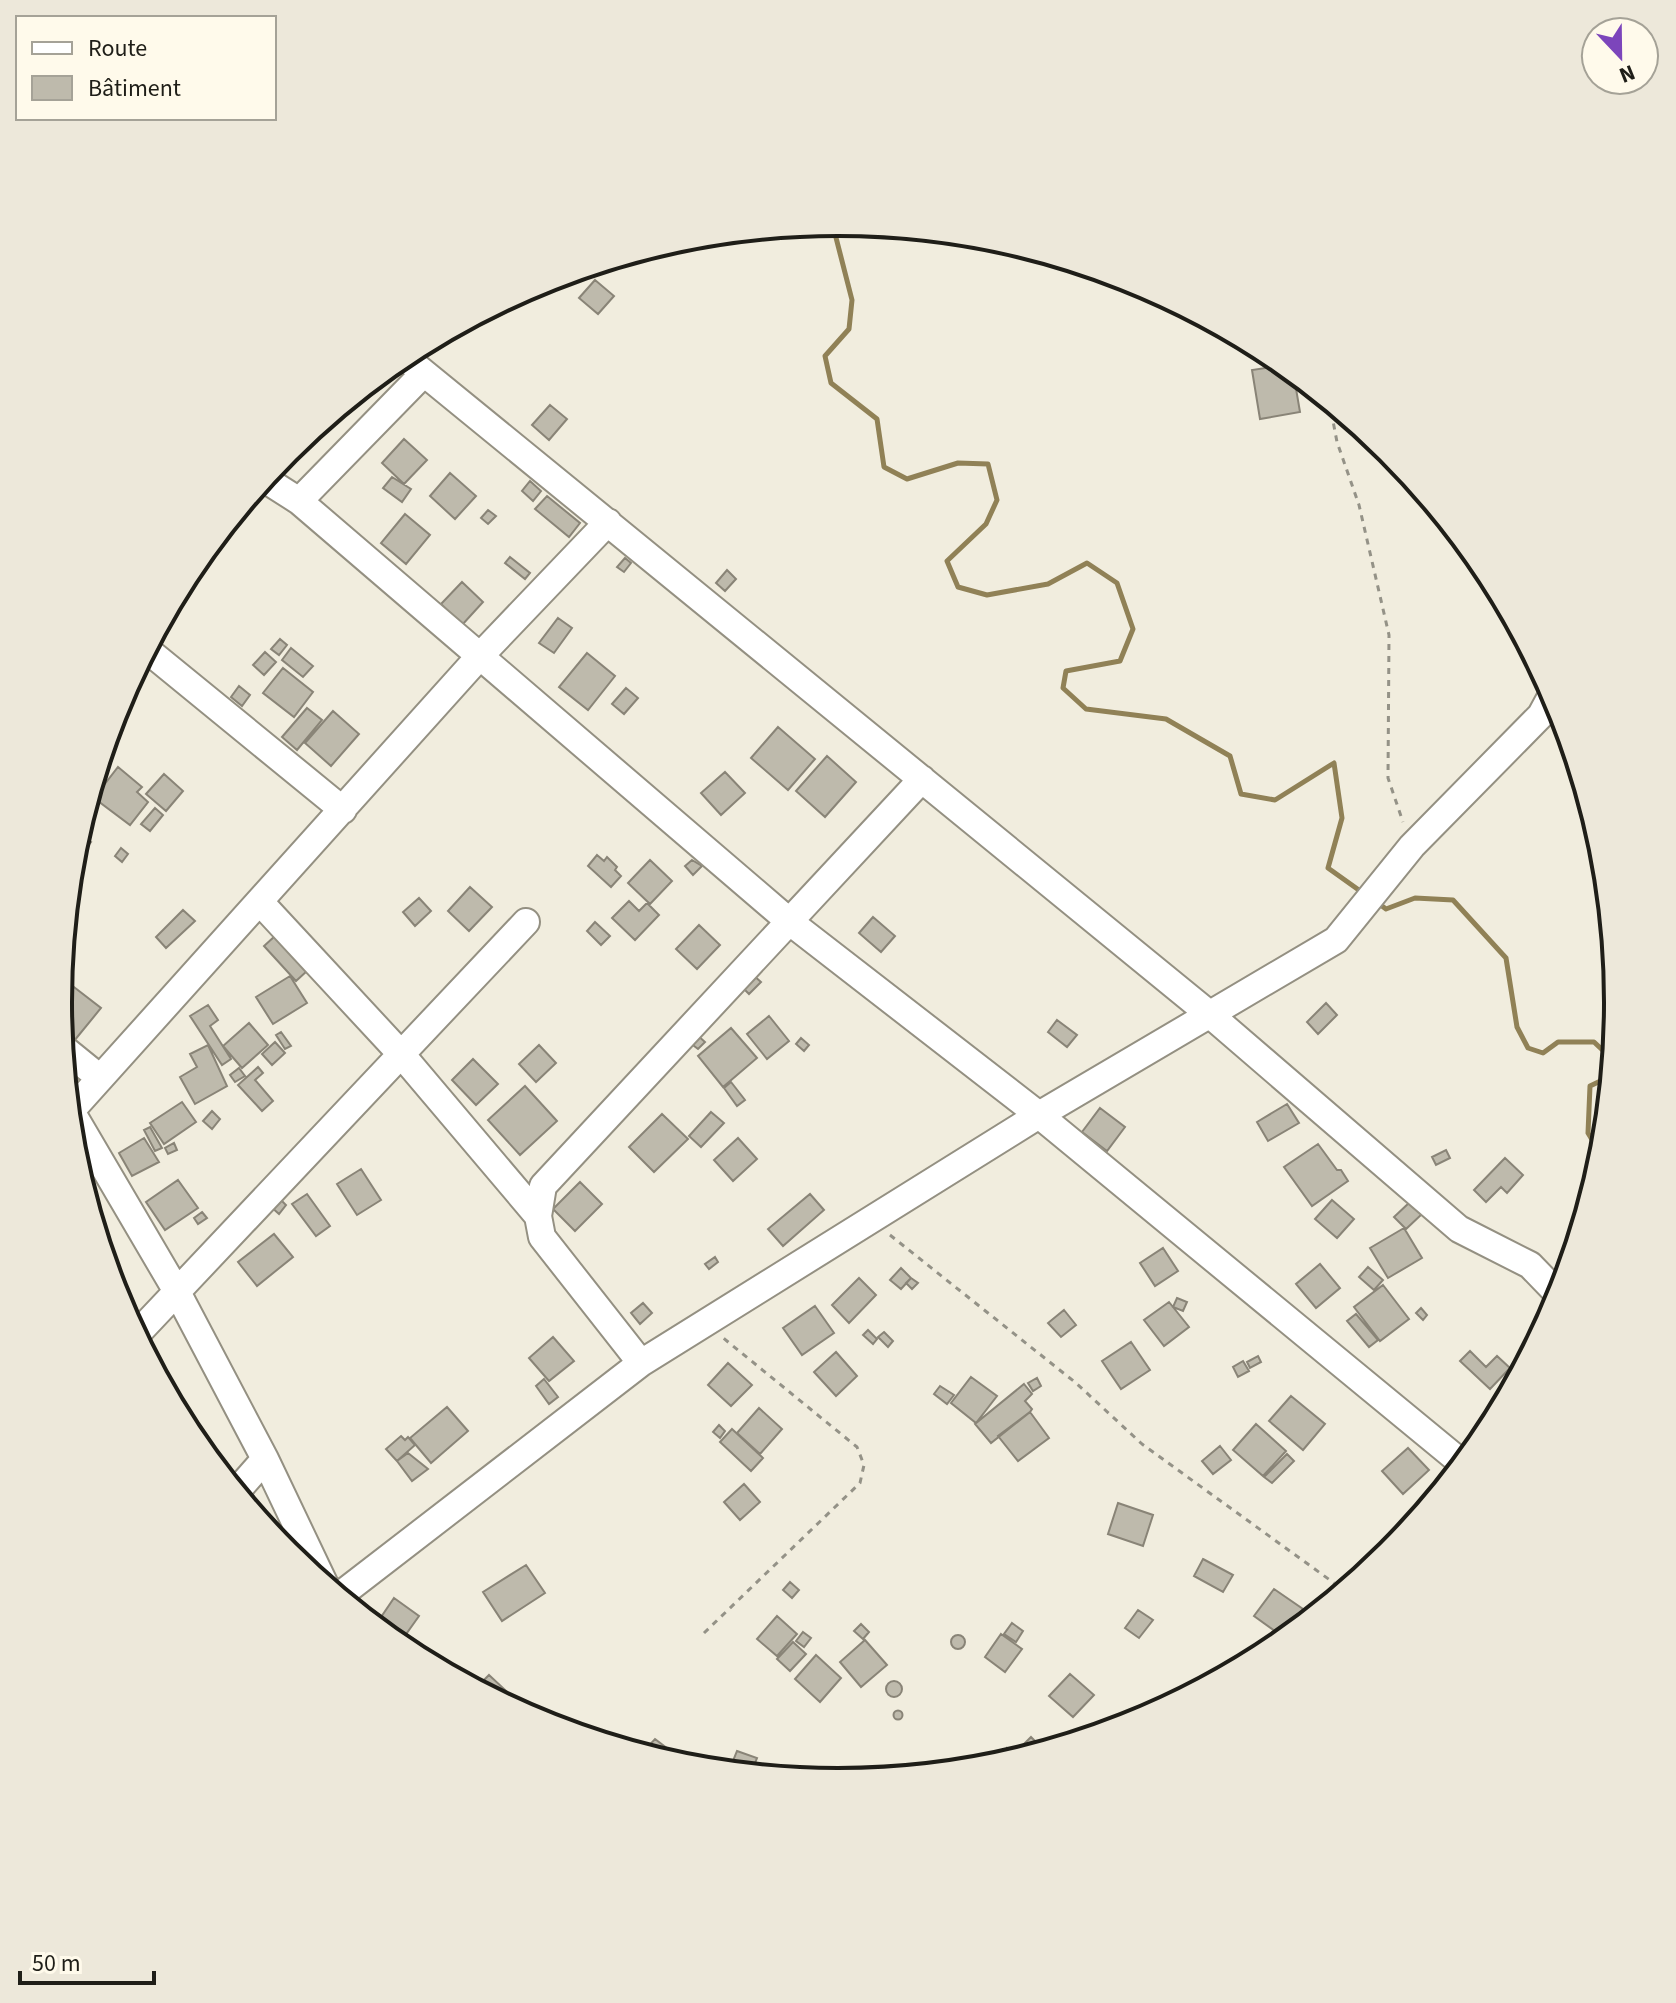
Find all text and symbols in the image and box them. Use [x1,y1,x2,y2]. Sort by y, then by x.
legend [16,16,276,120]
north arrow [1580,16,1660,96]
text: Route [88,31,147,66]
text: N [1614,56,1640,91]
text: Bâtiment [88,71,181,106]
scale bar [20,1935,154,1985]
text: 50 m [32,1946,81,1981]

